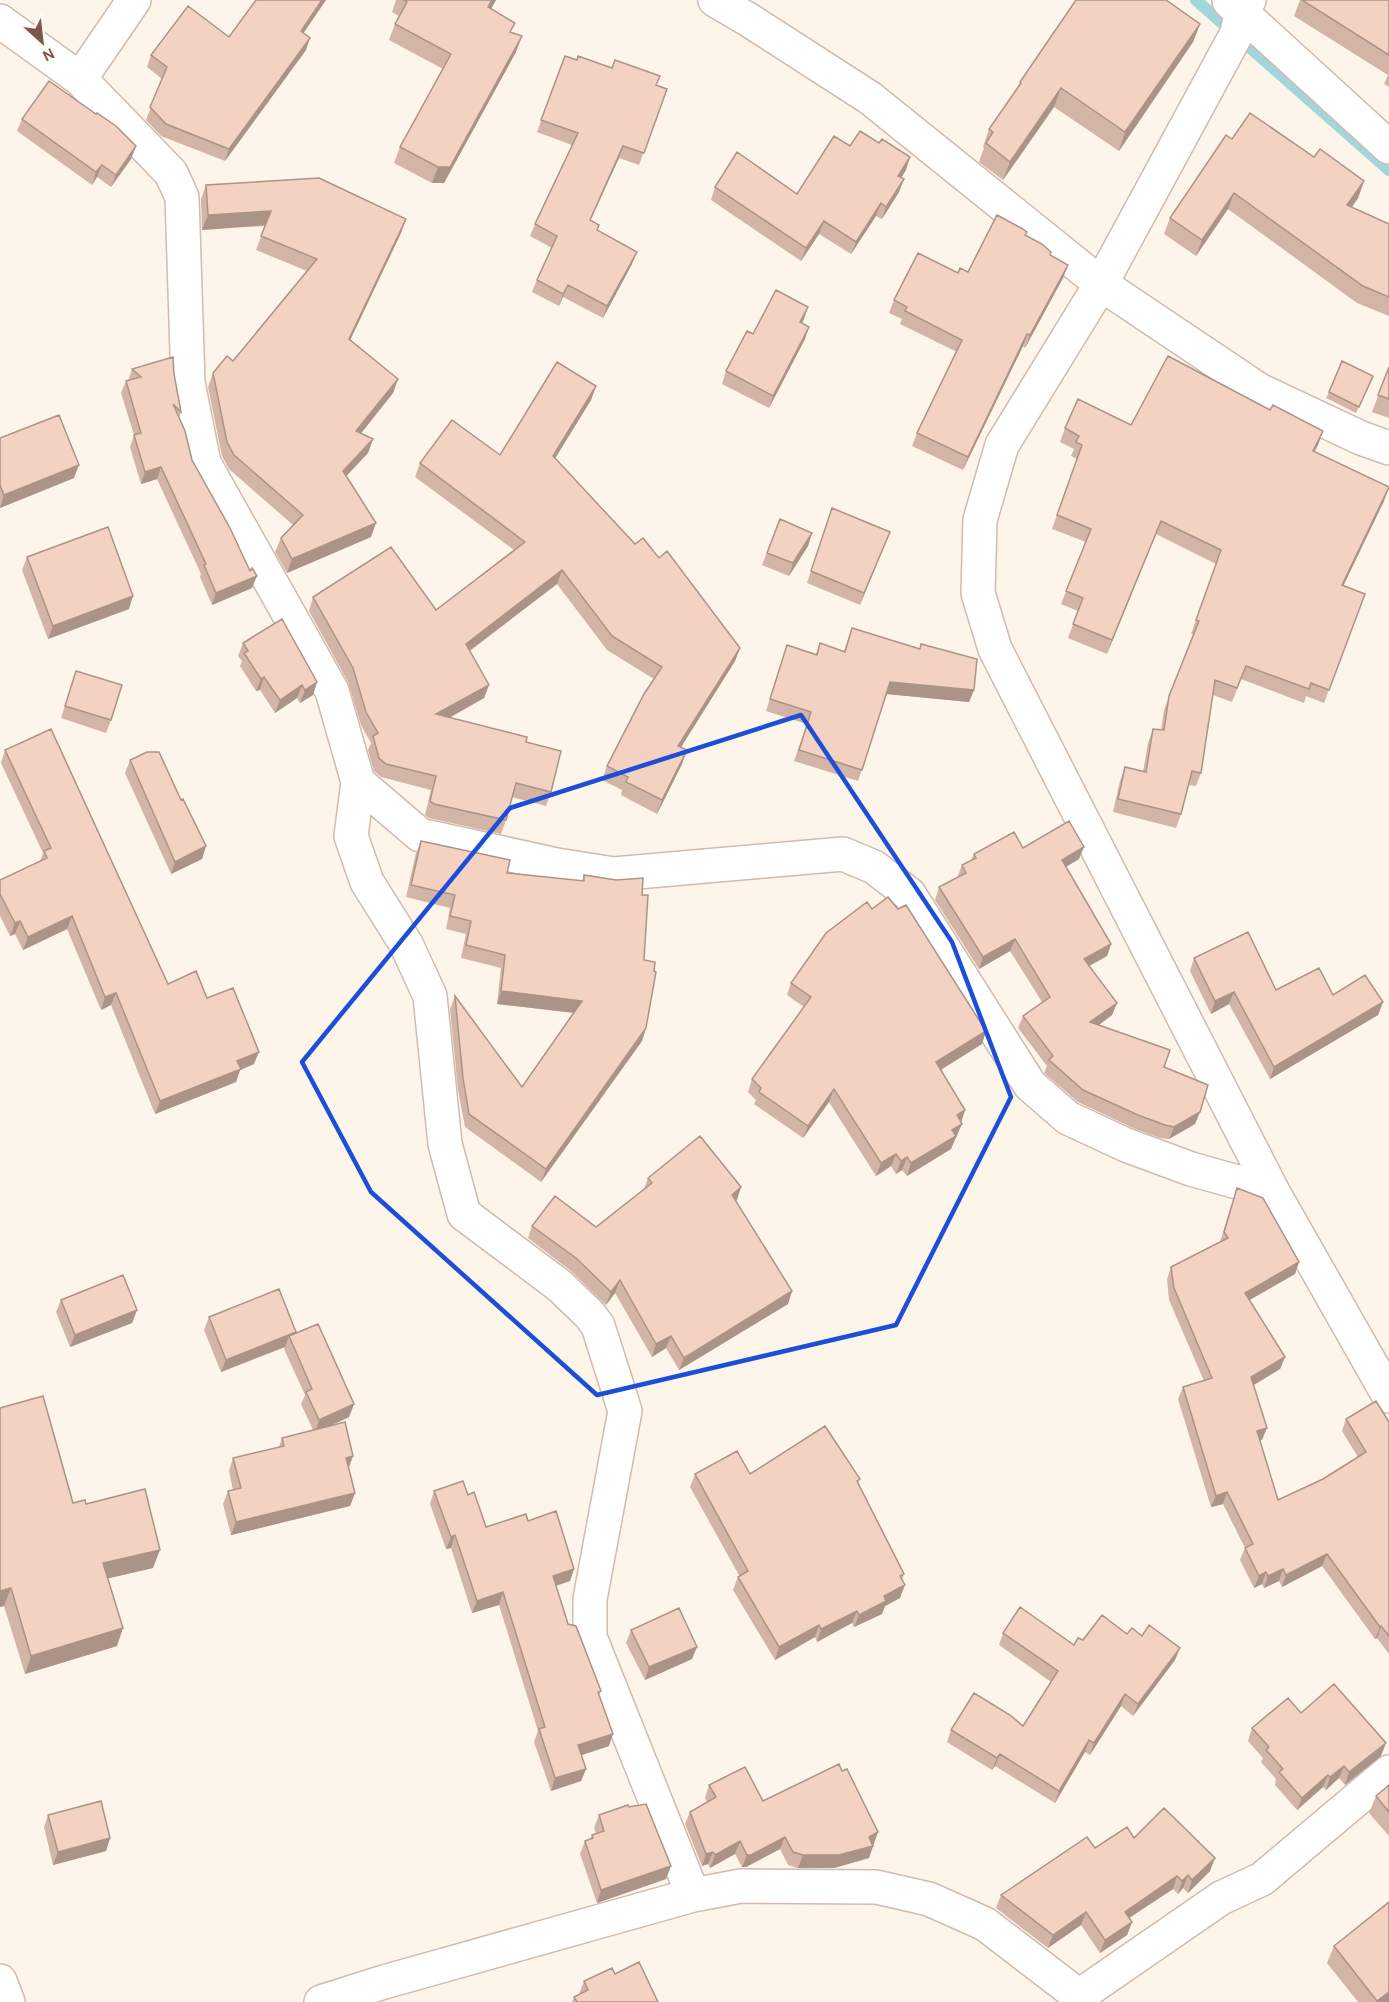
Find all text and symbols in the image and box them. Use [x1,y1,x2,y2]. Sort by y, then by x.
north arrow [12,12,72,72]
text: N [39,44,58,66]

